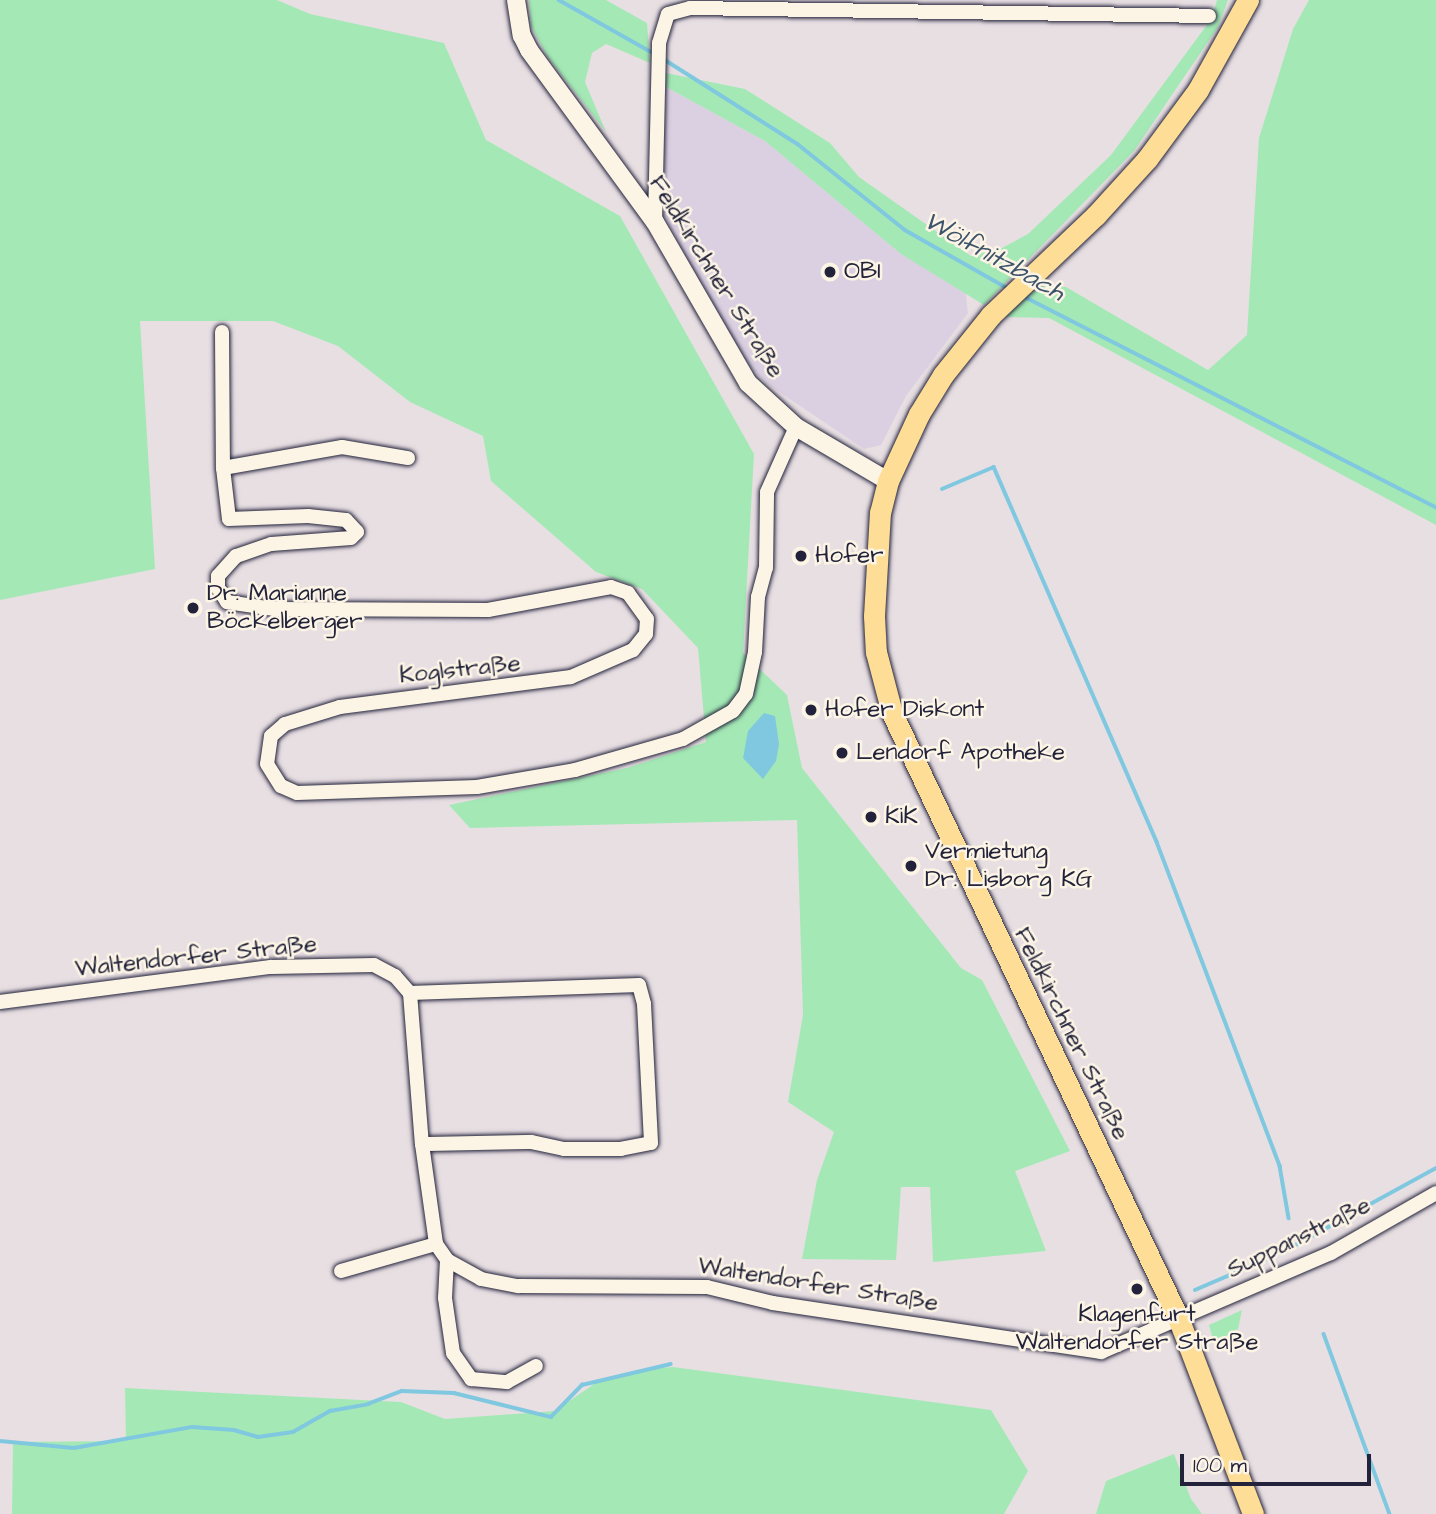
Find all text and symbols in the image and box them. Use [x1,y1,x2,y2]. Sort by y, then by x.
street label: Feldkirchner Straße [642,171,790,383]
water label: Wölfnitzbach [918,206,1070,308]
place label: OBI [844,258,881,286]
marker: OBI [822,264,838,280]
place label: Hofer [815,542,884,570]
marker: Hofer [793,548,809,564]
place label: Dr. Marianne Böckelberger [207,580,363,636]
marker: Dr. Marianne Böckelberger [185,600,201,616]
street label: Koglstraße [398,649,522,691]
place label: Hofer Diskont [825,696,984,724]
marker: Hofer Diskont [803,702,819,718]
place label: Lendorf Apotheke [856,739,1065,767]
marker: Lendorf Apotheke [834,745,850,761]
place label: KiK [885,803,918,831]
marker: KiK [863,809,879,825]
place label: Vermietung Dr. Lisborg KG [925,838,1092,894]
marker: Vermietung Dr. Lisborg KG [903,858,919,874]
street label: Feldkirchner Straße [1007,923,1135,1145]
street label: Waltendorfer Straße [74,930,318,984]
street label: Suppanstraße [1223,1191,1375,1285]
street label: Waltendorfer Straße [696,1252,940,1318]
marker: Klagenfurt Waltendorfer Straße [1129,1281,1145,1297]
place label: Klagenfurt Waltendorfer Straße [1015,1301,1258,1357]
scale bar [1184,1440,1375,1484]
text: 100 m [1193,1451,1247,1480]

